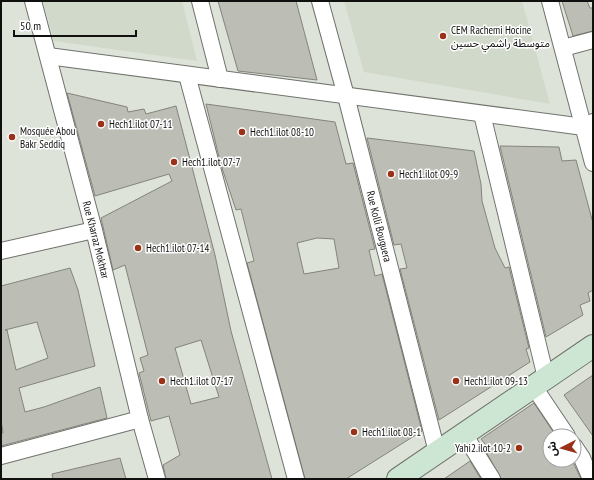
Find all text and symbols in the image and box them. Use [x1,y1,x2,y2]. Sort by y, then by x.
scale bar [14,12,136,38]
text: 50 m [20,18,41,33]
place label: CEM Rachemi Hocine متوسطة راشمي حسين [451,23,550,53]
marker: CEM Rachemi Hocine متوسطة راشمي حسين [438,31,448,41]
place label: Hech1.ilot 07-11 [109,117,173,131]
marker: Hech1.ilot 07-11 [96,119,106,129]
place label: Mosquée Abou Bakr Seddiq [20,124,76,151]
place label: Hech1.ilot 08-10 [250,125,314,139]
marker: Hech1.ilot 08-10 [237,127,247,137]
marker: Mosquée Abou Bakr Seddiq [7,132,17,142]
place label: Hech1.ilot 07-7 [182,155,241,169]
marker: Hech1.ilot 07-7 [169,157,179,167]
place label: Hech1.ilot 09-9 [399,167,458,181]
marker: Hech1.ilot 09-9 [386,169,396,179]
street label: Rue Kolli Bouguera [364,189,395,263]
street label: Rue Kharraz Mokhtar [80,199,113,280]
place label: Hech1.ilot 07-14 [146,241,210,255]
marker: Hech1.ilot 07-14 [133,243,143,253]
place label: Hech1.ilot 07-17 [170,374,234,388]
place label: Hech1.ilot 09-13 [464,374,528,388]
marker: Hech1.ilot 07-17 [157,376,167,386]
marker: Hech1.ilot 09-13 [451,376,461,386]
place label: Hech1.ilot 08-1 [362,425,421,439]
marker: Hech1.ilot 08-1 [349,427,359,437]
north arrow [542,428,582,468]
place label: Yahi2.ilot 10-2 [455,441,511,455]
text: ش [544,441,560,457]
marker: Yahi2.ilot 10-2 [514,443,524,453]

